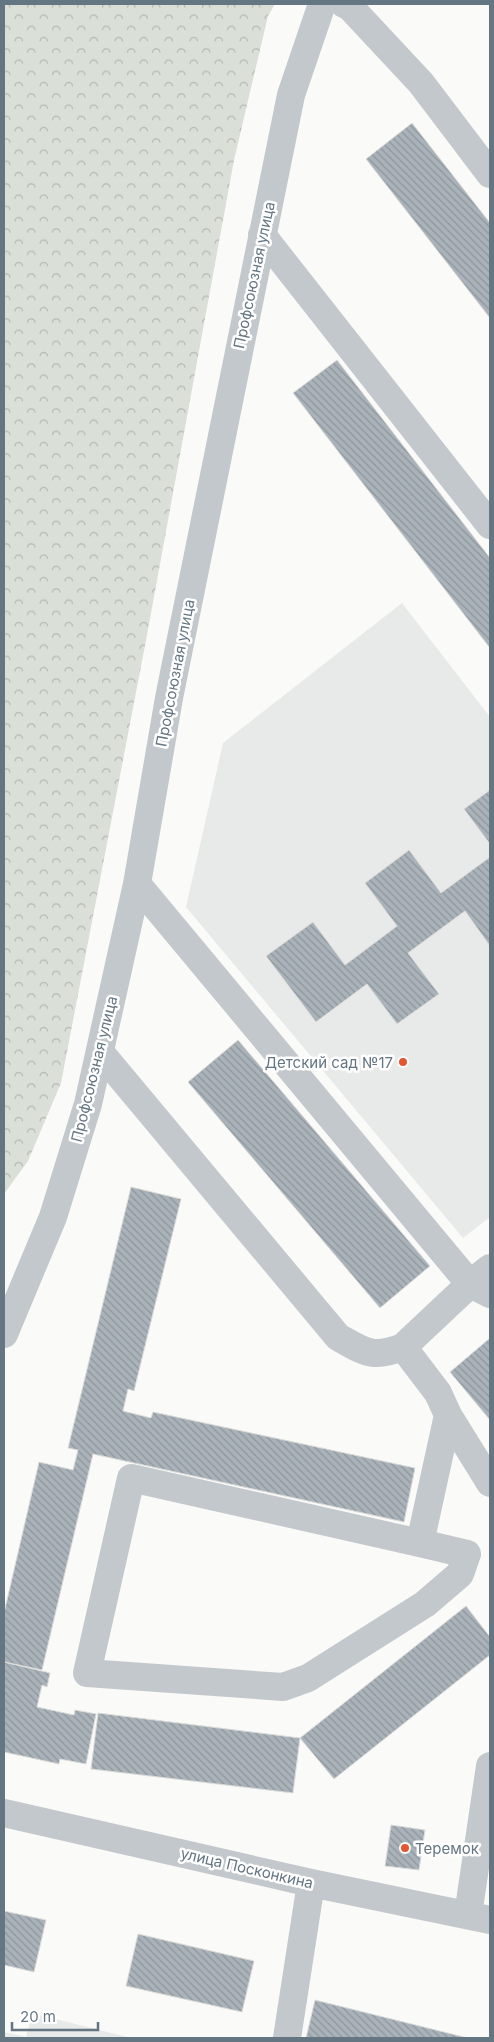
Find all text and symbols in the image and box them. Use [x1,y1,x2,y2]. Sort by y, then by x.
street label: Профсоюзная улица [229,200,279,350]
street label: Профсоюзная улица [151,598,199,748]
street label: Профсоюзная улица [67,994,121,1144]
place label: Детский сад №17 [265,1053,393,1072]
marker: Детский сад №17 [397,1056,409,1068]
place label: Теремок [415,1839,479,1858]
marker: Теремок [399,1842,411,1854]
street label: улица Посконкина [179,1844,315,1892]
scale bar [12,2000,99,2032]
text: 20 m [20,2007,56,2026]

